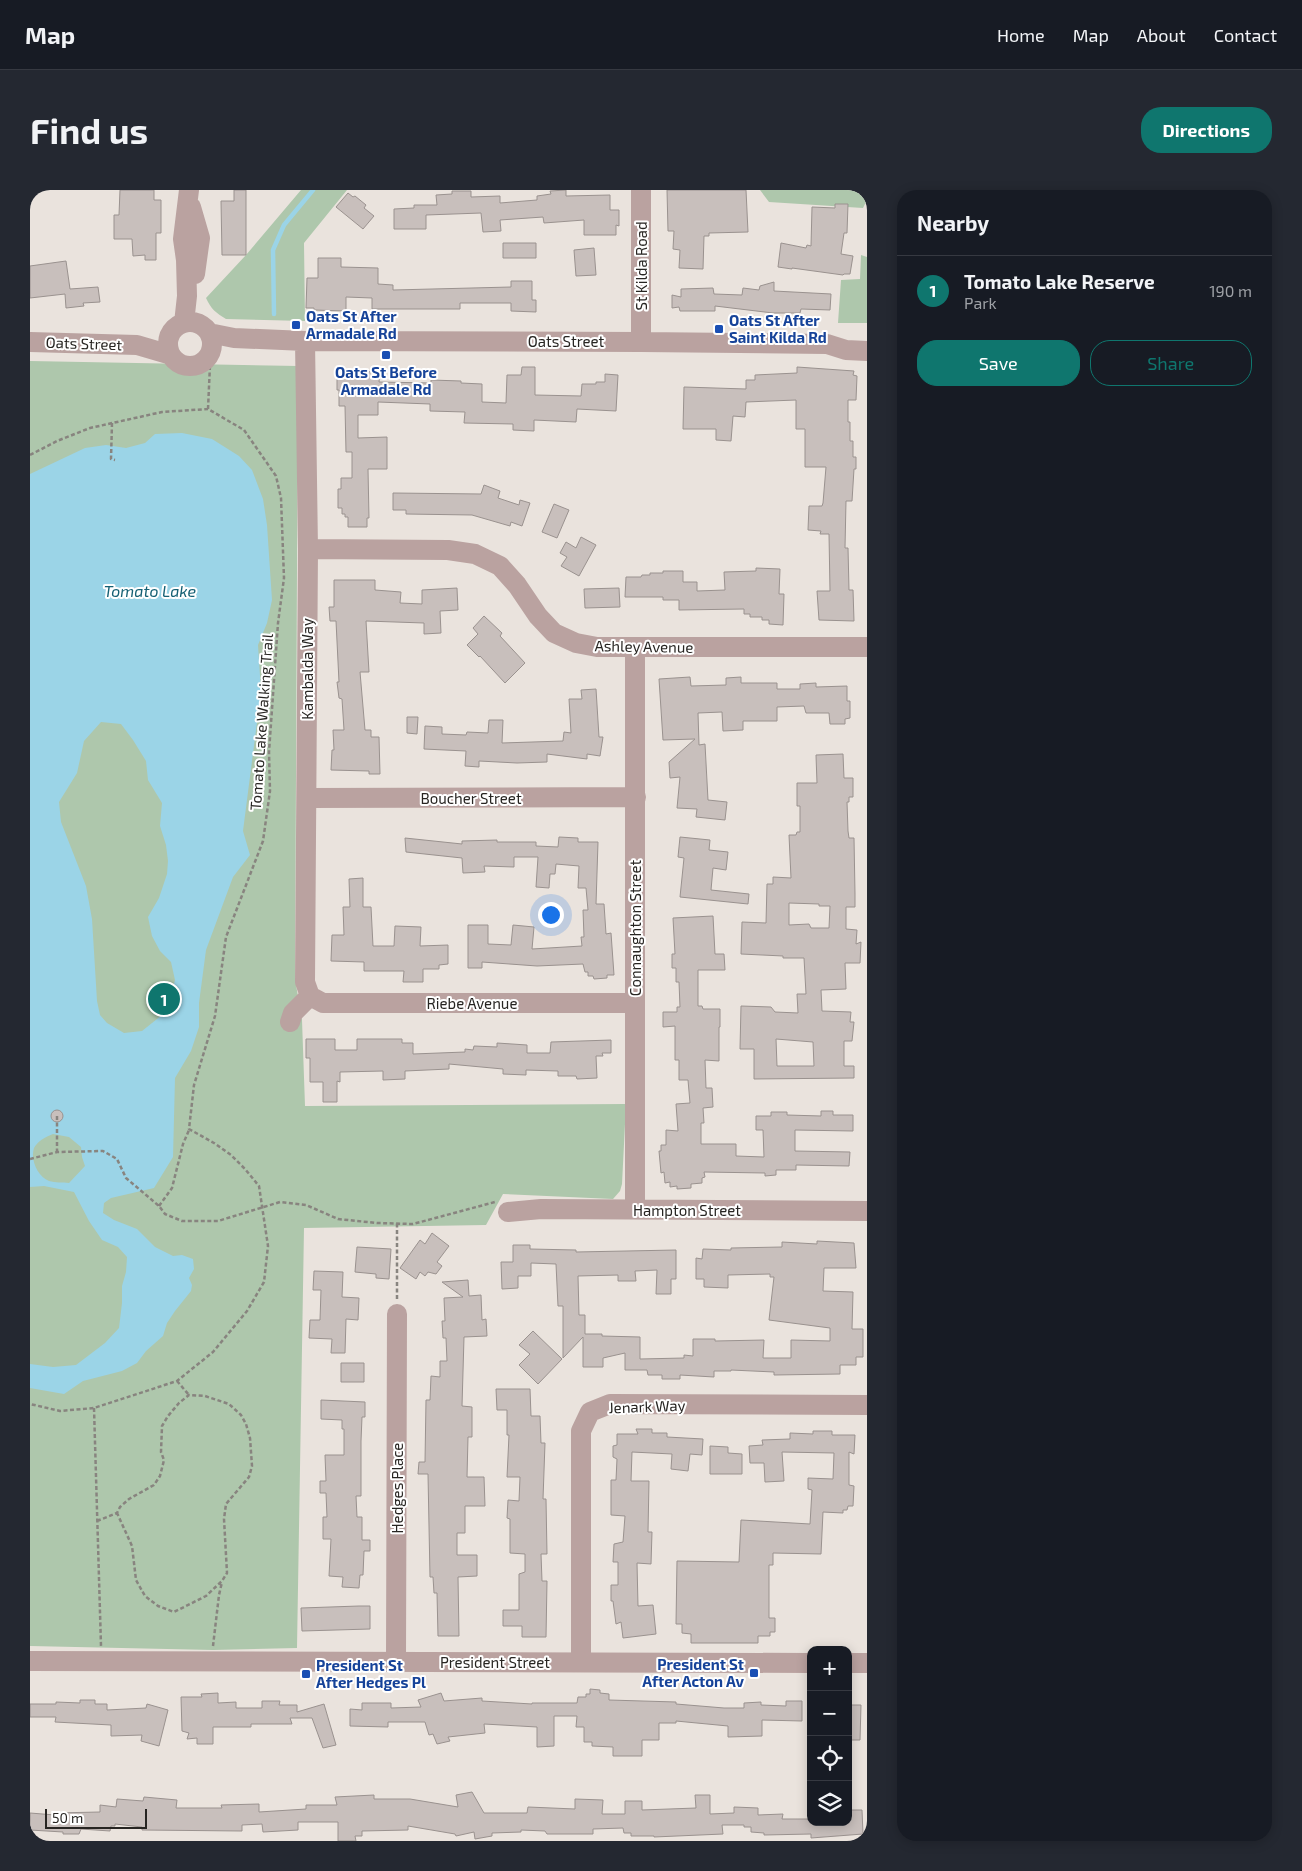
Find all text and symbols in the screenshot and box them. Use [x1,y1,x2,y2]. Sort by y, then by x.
text: Map [25,20,75,49]
text: Home [997,24,1045,46]
text: Map [1073,24,1109,46]
text: About [1137,24,1186,46]
text: Contact [1214,24,1277,46]
button: Directions [1141,107,1272,153]
text: Find us [30,109,148,151]
text: Nearby [917,210,989,235]
street label: St Kilda Road [632,221,650,311]
text: Tomato Lake Reserve [964,270,1155,293]
text: 1 [930,281,936,300]
text: 190 m [1209,281,1252,300]
text: Park [964,293,997,312]
place label: Oats St After Armadale Rd [306,307,397,342]
place label: Oats St After Saint Kilda Rd [729,311,827,346]
marker: Oats St After Armadale Rd [290,319,302,331]
marker: Oats St After Saint Kilda Rd [713,323,725,335]
street label: Oats Street [528,332,605,350]
street label: Oats Street [45,333,123,353]
button: Save [917,340,1080,386]
button: Share [1090,340,1252,386]
marker: Oats St Before Armadale Rd [380,349,392,361]
place label: Oats St Before Armadale Rd [335,363,437,398]
water label: Tomato Lake [104,581,197,600]
street label: Kambalda Way [298,618,316,720]
street label: Tomato Lake Walking Trail [246,633,276,811]
street label: Ashley Avenue [594,636,694,656]
street label: Boucher Street [420,789,522,807]
street label: Connaughton Street [626,860,644,996]
your location [538,902,564,928]
pin: 1 [148,980,180,1018]
street label: Riebe Avenue [427,994,517,1012]
street label: Hampton Street [633,1201,741,1219]
street label: Jenark Way [608,1396,686,1416]
street label: Hedges Place [388,1443,406,1533]
map controls [807,1646,852,1826]
button: + [807,1646,852,1691]
street label: President Street [440,1653,550,1671]
place label: President St After Acton Av [642,1655,744,1690]
place label: President St After Hedges Pl [316,1656,426,1691]
marker: President St After Acton Av [748,1667,760,1679]
marker: President St After Hedges Pl [300,1668,312,1680]
button: − [807,1691,852,1736]
button: locate [807,1736,852,1781]
button: layers [807,1781,852,1826]
scale bar [45,1806,148,1829]
text: 50 m [52,1809,83,1826]

